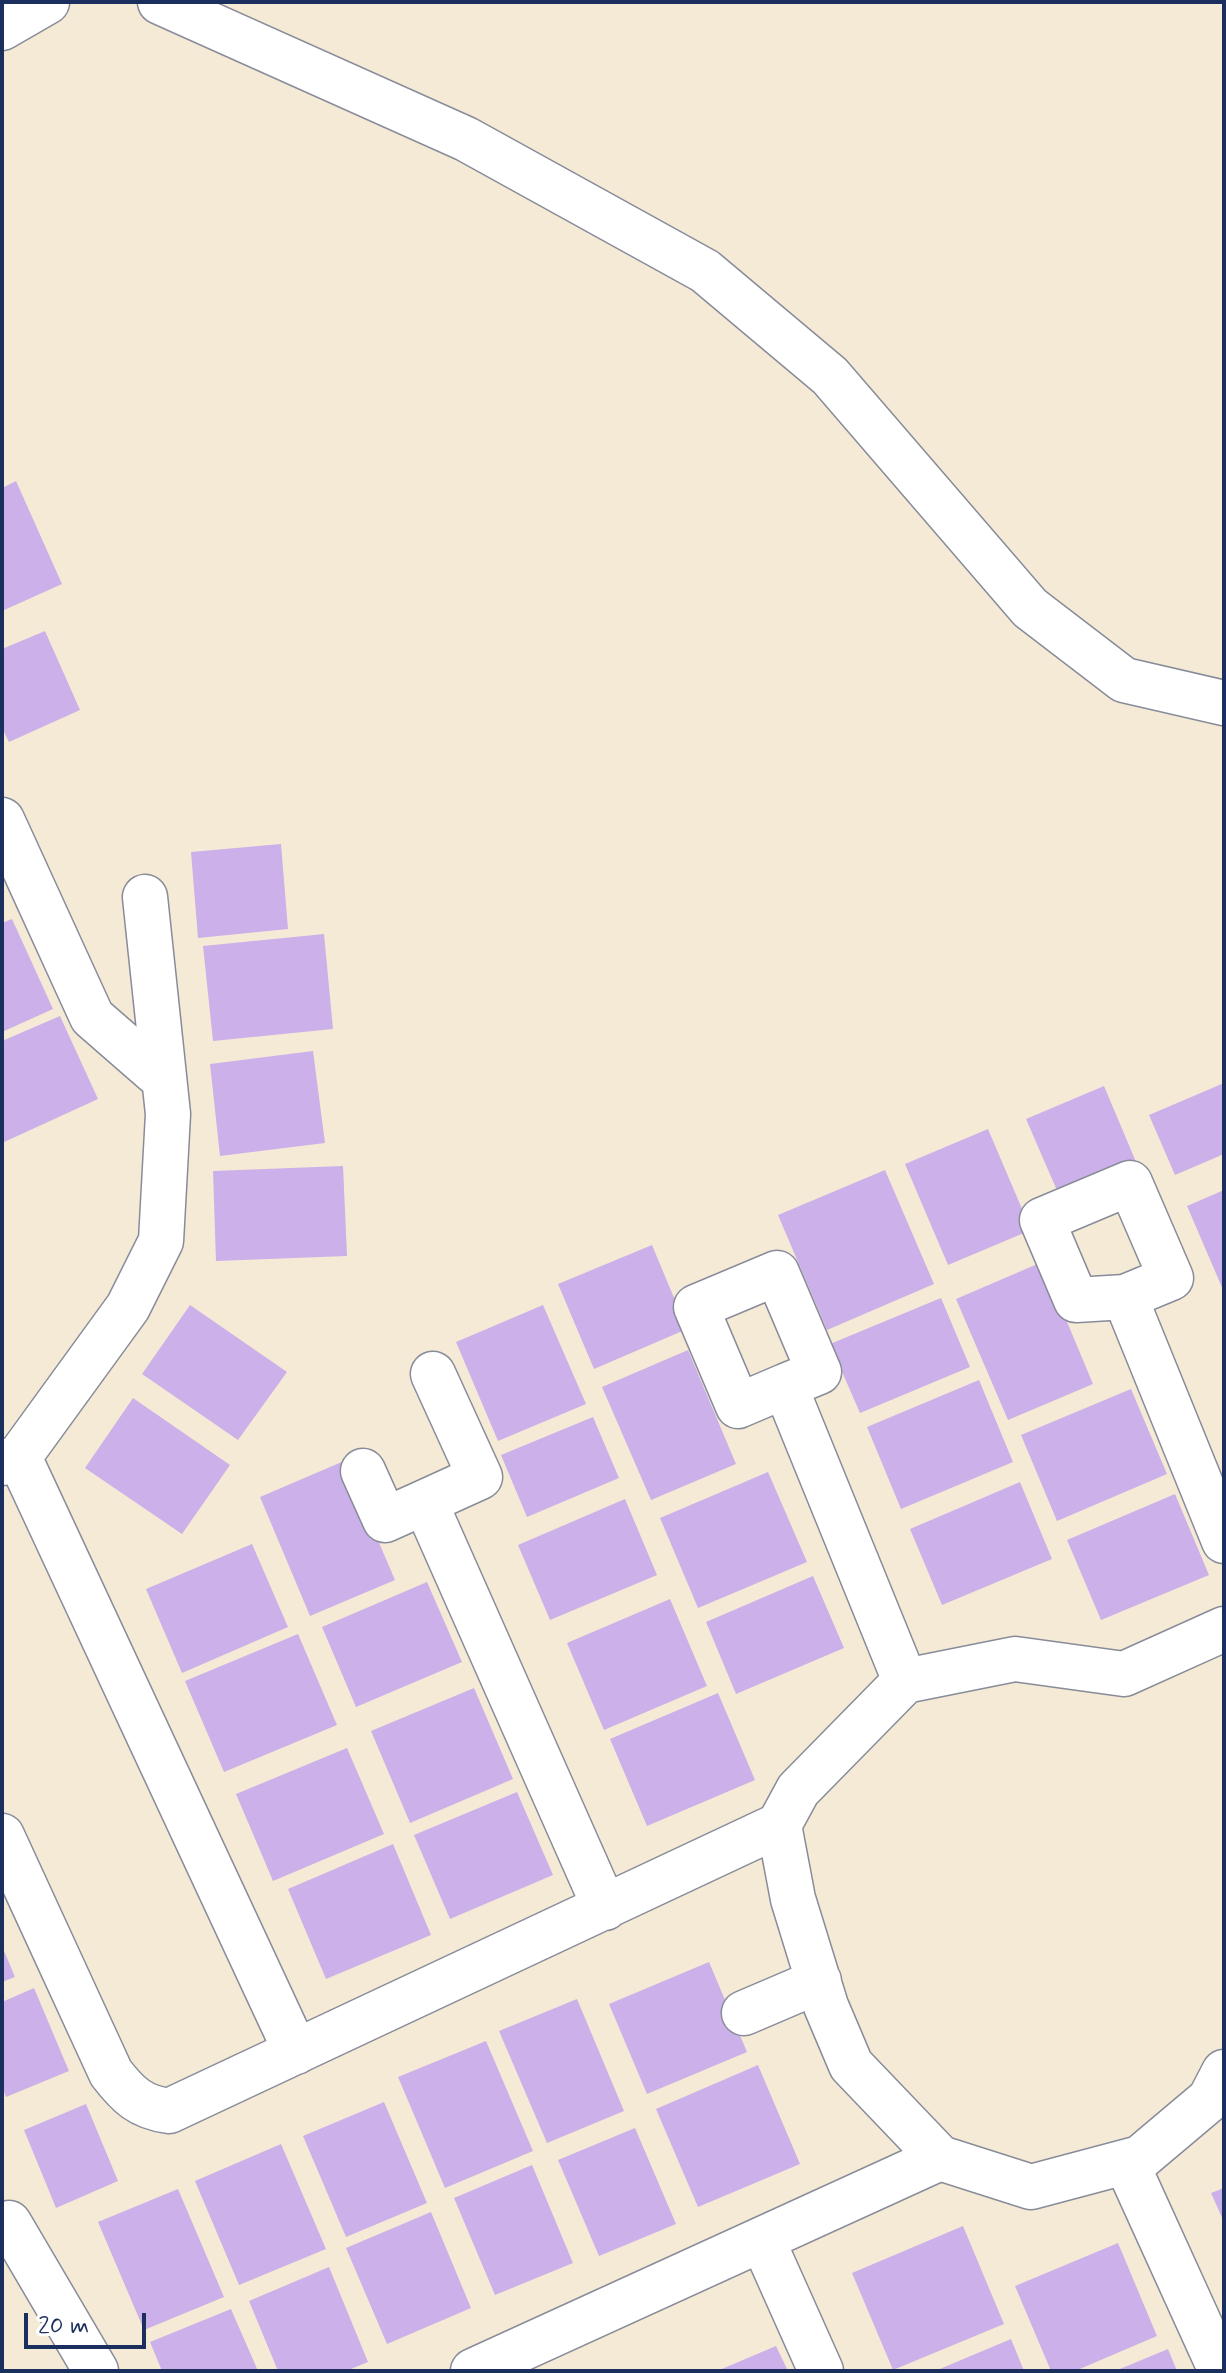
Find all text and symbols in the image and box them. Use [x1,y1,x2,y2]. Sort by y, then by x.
scale bar [28,2297,150,2347]
text: 20 m [38,2311,89,2342]

